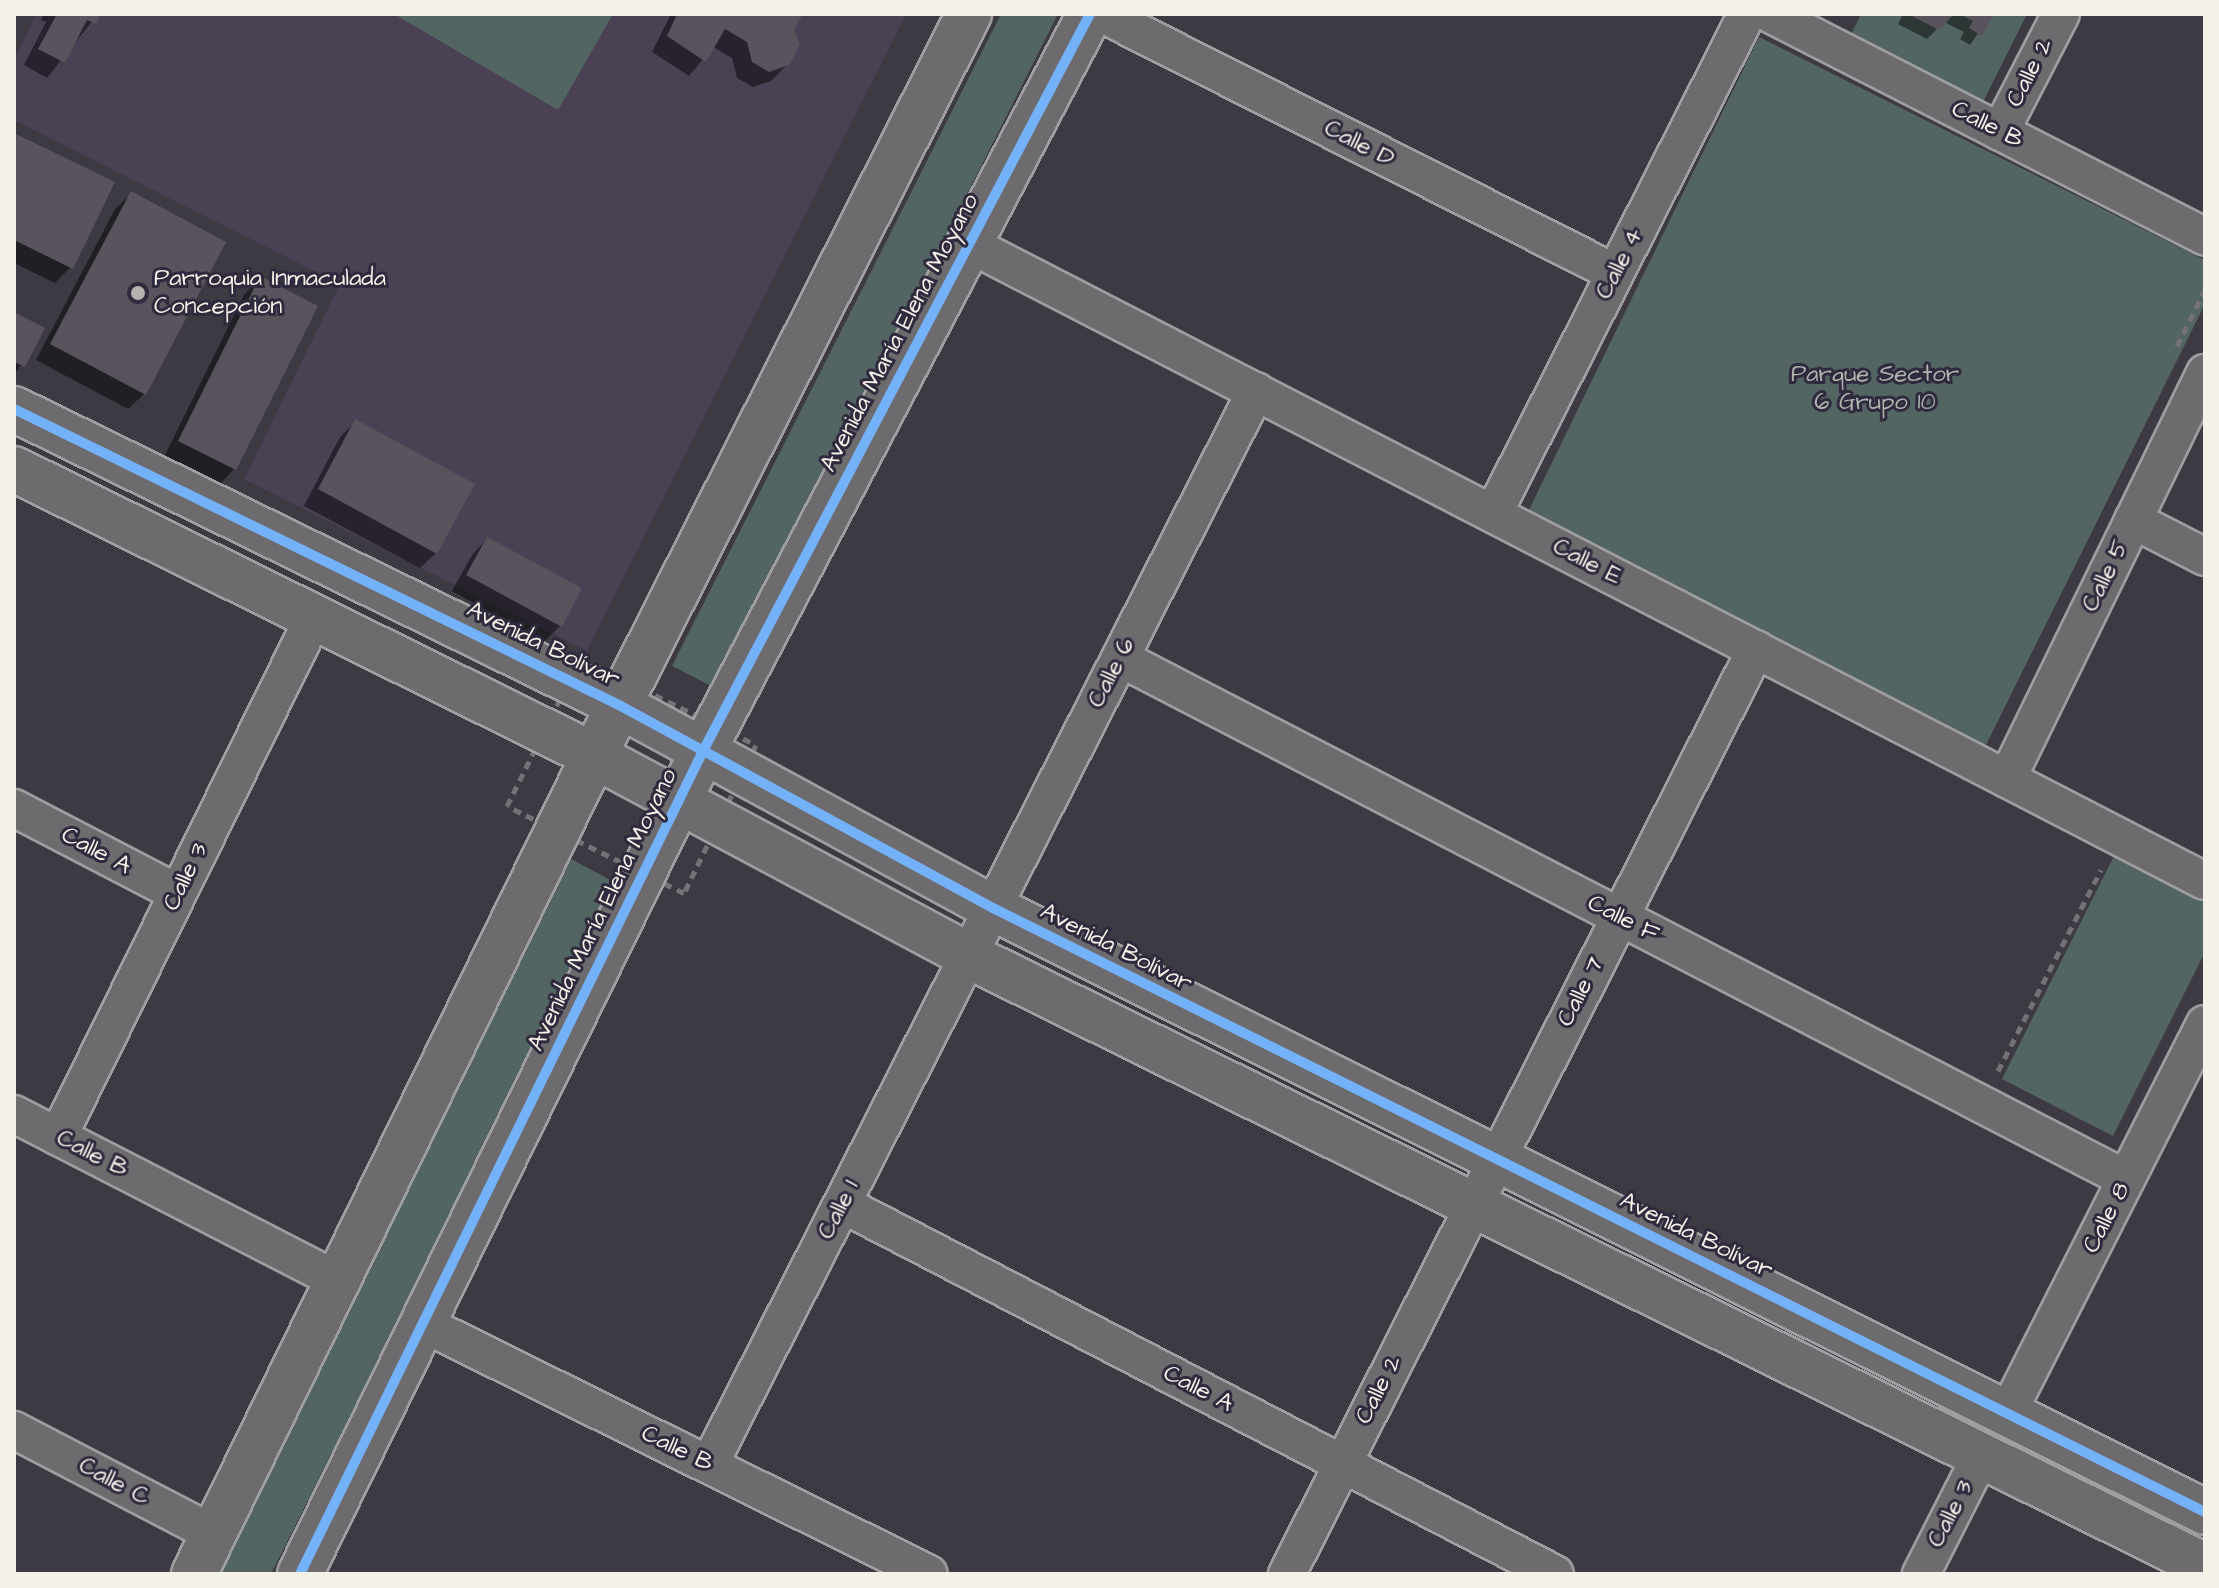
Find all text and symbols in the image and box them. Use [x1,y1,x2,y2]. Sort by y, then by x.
street label: Calle 2 [2001,34,2059,112]
street label: Calle B [1946,95,2028,155]
street label: Calle D [1319,114,1399,174]
street label: Avenida María Elena Moyano [814,189,986,477]
street label: Calle 4 [1590,224,1650,304]
place label: Parroquia Inmaculada Concepción [154,265,386,321]
marker: Parroquia Inmaculada Concepción [129,284,147,302]
park label: Parque Sector 6 Grupo 10 [1791,361,1959,417]
street label: Calle E [1548,532,1626,592]
street label: Calle 5 [2076,535,2136,617]
street label: Avenida Bolívar [462,596,624,694]
street label: Calle 6 [1082,633,1142,713]
street label: Avenida María Elena Moyano [522,764,684,1056]
street label: Calle A [56,821,136,881]
street label: Calle 3 [157,839,215,915]
street label: Calle F [1583,889,1663,949]
street label: Avenida Bolívar [1035,897,1197,999]
street label: Calle 7 [1551,952,1611,1032]
street label: Calle B [51,1124,133,1184]
street label: Calle 1 [812,1176,866,1244]
street label: Calle 8 [2077,1178,2137,1258]
street label: Avenida Bolívar [1615,1187,1777,1285]
street label: Calle 2 [1350,1351,1408,1429]
street label: Calle A [1158,1359,1238,1419]
street label: Calle B [636,1419,718,1479]
street label: Calle C [74,1451,154,1513]
street label: Calle 3 [1922,1476,1980,1552]

